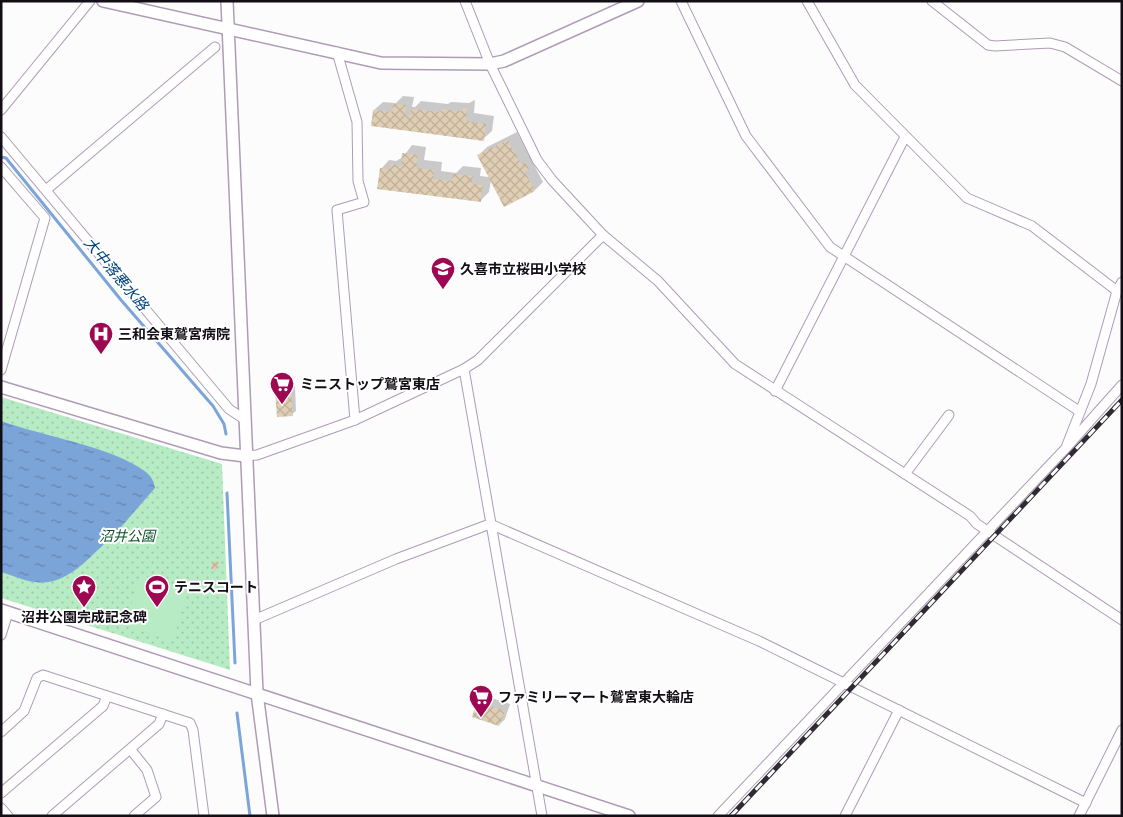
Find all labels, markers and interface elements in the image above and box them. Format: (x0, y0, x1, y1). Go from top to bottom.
water label: 大中落悪水路 (80, 232, 155, 316)
school or university icon: 久喜市立桜田小学校 (430, 256, 456, 290)
place label: 久喜市立桜田小学校 (460, 259, 586, 278)
hospital icon: 三和会東鷲宮病院 (88, 321, 114, 355)
place label: 三和会東鷲宮病院 (118, 324, 230, 343)
supermarket icon: ミニストップ鷲宮東店 (269, 371, 295, 405)
place label: ミニストップ鷲宮東店 (300, 374, 440, 393)
park label: 沼井公園 (99, 526, 157, 545)
place icon: 沼井公園完成記念碑 (71, 574, 97, 608)
sports icon: テニスコート (144, 574, 170, 608)
place label: テニスコート (174, 577, 258, 596)
place label: 沼井公園完成記念碑 (21, 607, 147, 626)
supermarket icon: ファミリーマート鷲宮東大輪店 (468, 684, 494, 718)
place label: ファミリーマート鷲宮東大輪店 (498, 687, 694, 706)

